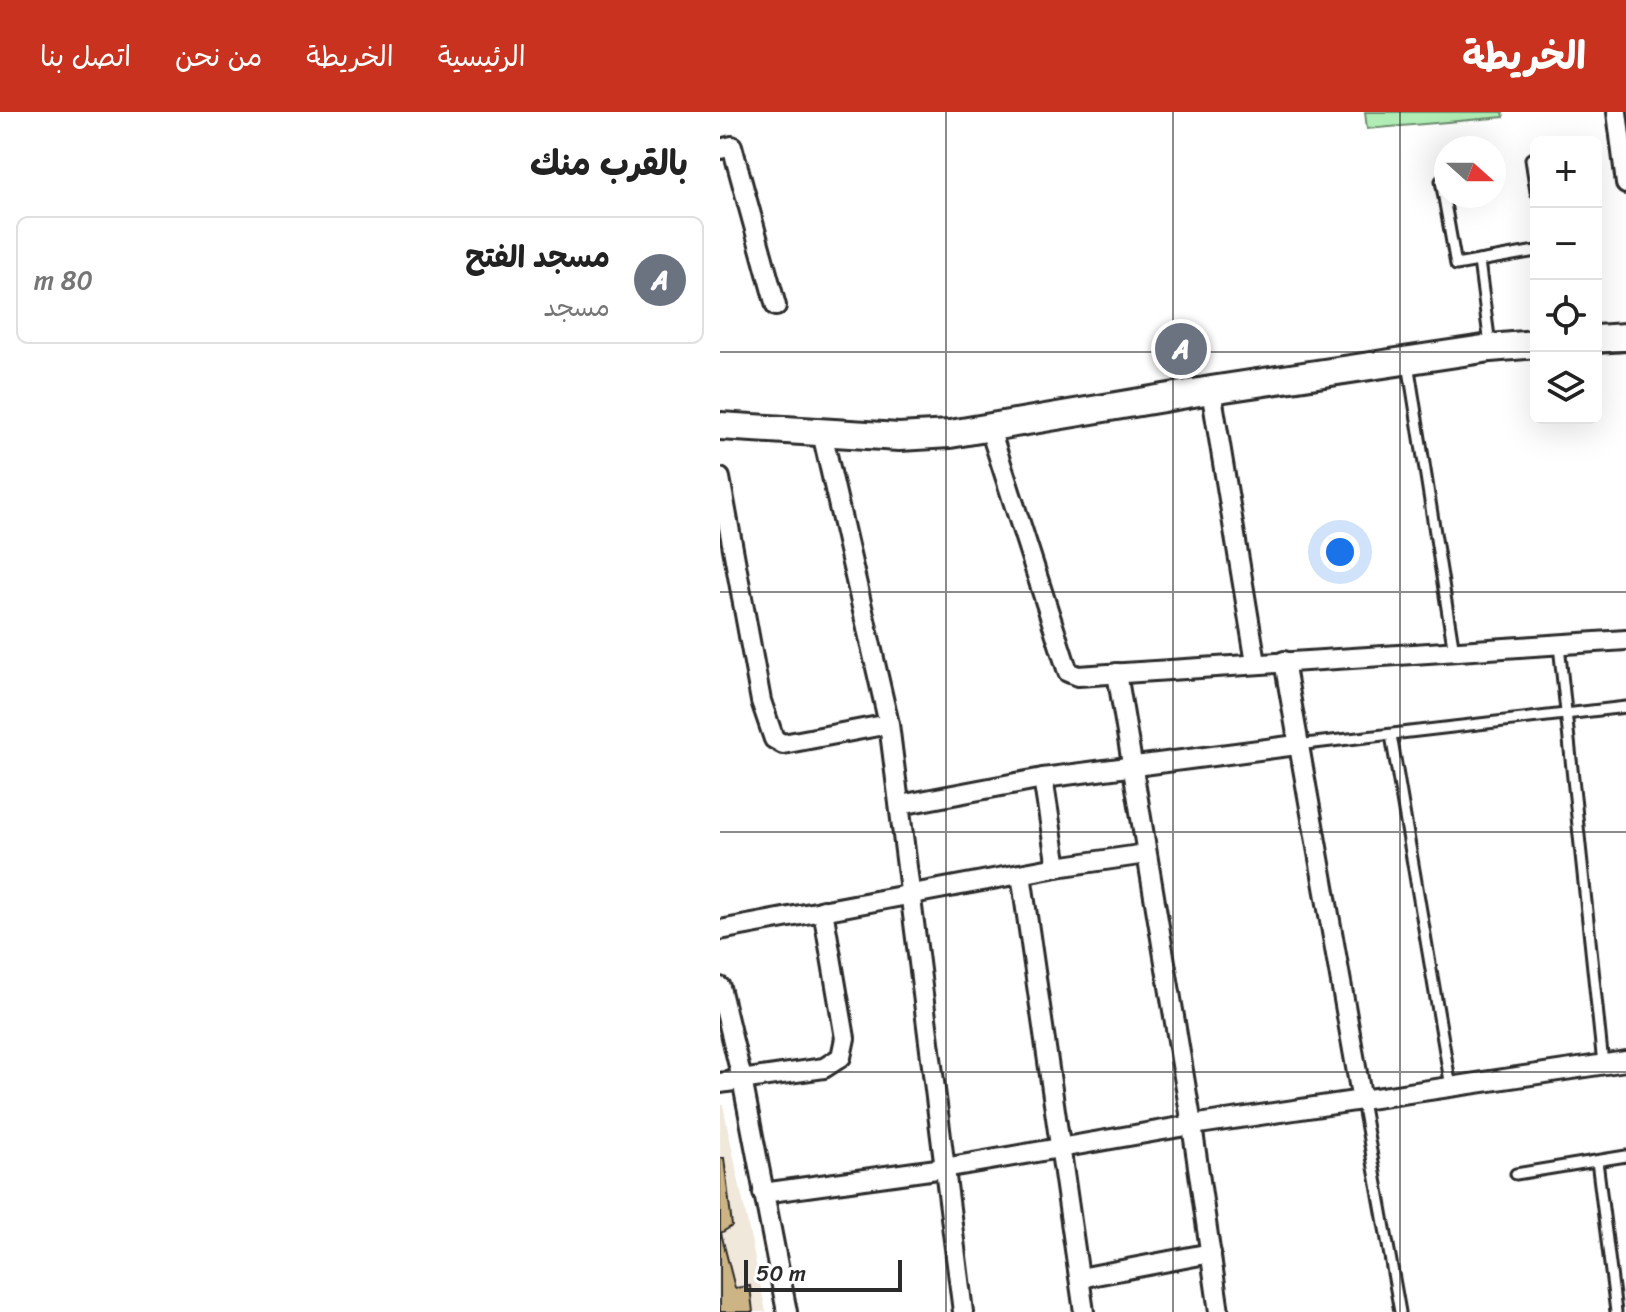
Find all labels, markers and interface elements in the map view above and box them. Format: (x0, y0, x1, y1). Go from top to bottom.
text: الخريطة (1462, 23, 1586, 90)
text: اتصل بنا (40, 32, 131, 81)
text: من نحن (175, 32, 262, 81)
text: الخريطة (306, 32, 394, 81)
text: الرئيسية (438, 32, 526, 81)
text: بالقرب منك (530, 134, 688, 194)
north arrow (1434, 136, 1506, 208)
map controls (1530, 136, 1602, 424)
button: + (1530, 136, 1602, 208)
button: − (1530, 208, 1602, 280)
text: مسجد الفتح (465, 230, 610, 284)
text: 80 m (34, 257, 93, 303)
text: A (651, 257, 669, 303)
button: locate (1530, 280, 1602, 352)
text: مسجد (543, 284, 610, 330)
pin: A (1155, 319, 1207, 379)
button: layers (1530, 352, 1602, 424)
your location (1320, 532, 1360, 572)
text: 50 m (756, 1254, 806, 1293)
scale bar (744, 1256, 902, 1292)

